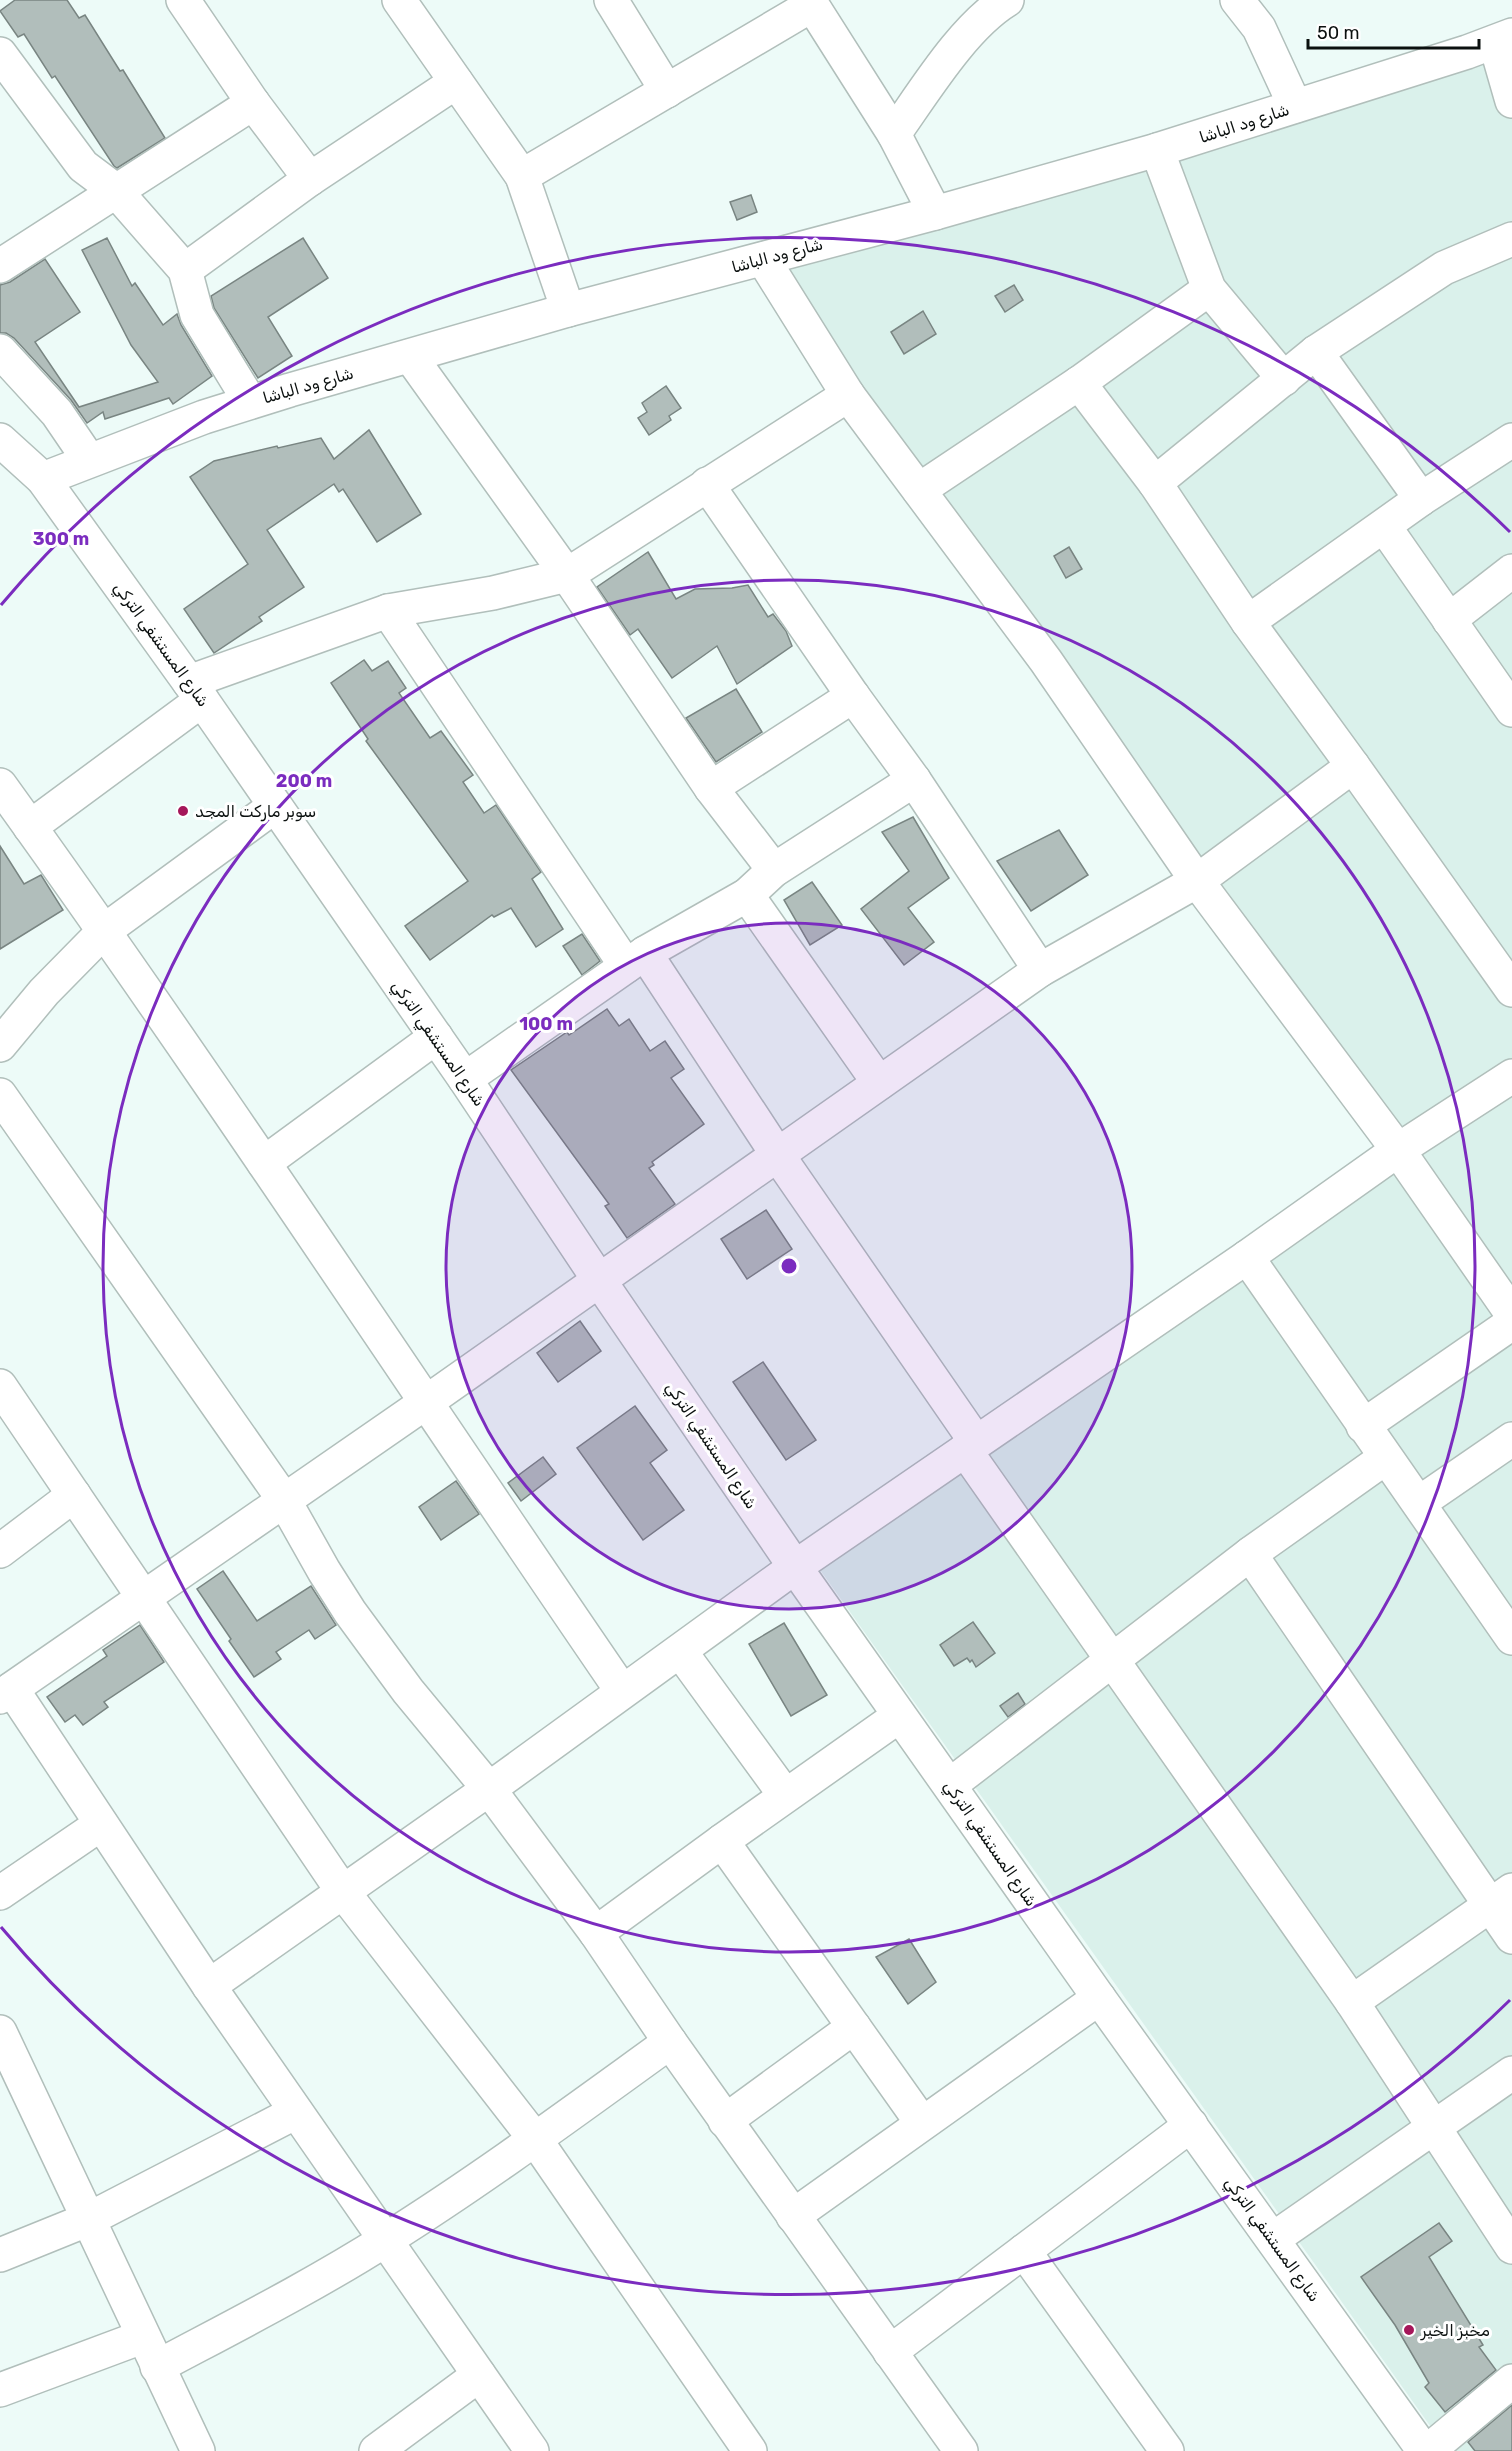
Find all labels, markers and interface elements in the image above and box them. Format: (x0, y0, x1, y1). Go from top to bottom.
scale bar (1308, 12, 1479, 50)
text: 50 m (1317, 22, 1360, 44)
street label: شارع ود الباشا (1197, 100, 1292, 149)
street label: شارع ود الباشا (730, 234, 825, 279)
street label: شارع ود الباشا (261, 363, 356, 409)
text: 300 m (33, 528, 89, 550)
street label: شارع المستشفي التركي (108, 578, 213, 712)
text: 200 m (276, 770, 332, 792)
place label: سوبر ماركت المجد (195, 802, 316, 822)
marker: سوبر ماركت المجد (176, 804, 190, 818)
street label: شارع المستشفي التركي (386, 977, 489, 1112)
text: 100 m (519, 1013, 573, 1035)
centre of rings (779, 1256, 799, 1276)
street label: شارع المستشفي التركي (659, 1378, 761, 1514)
street label: شارع المستشفي التركي (938, 1777, 1041, 1912)
street label: شارع المستشفي التركي (1219, 2173, 1324, 2307)
place label: مخبز الخير (1420, 2321, 1490, 2341)
marker: مخبز الخير (1402, 2323, 1416, 2337)

